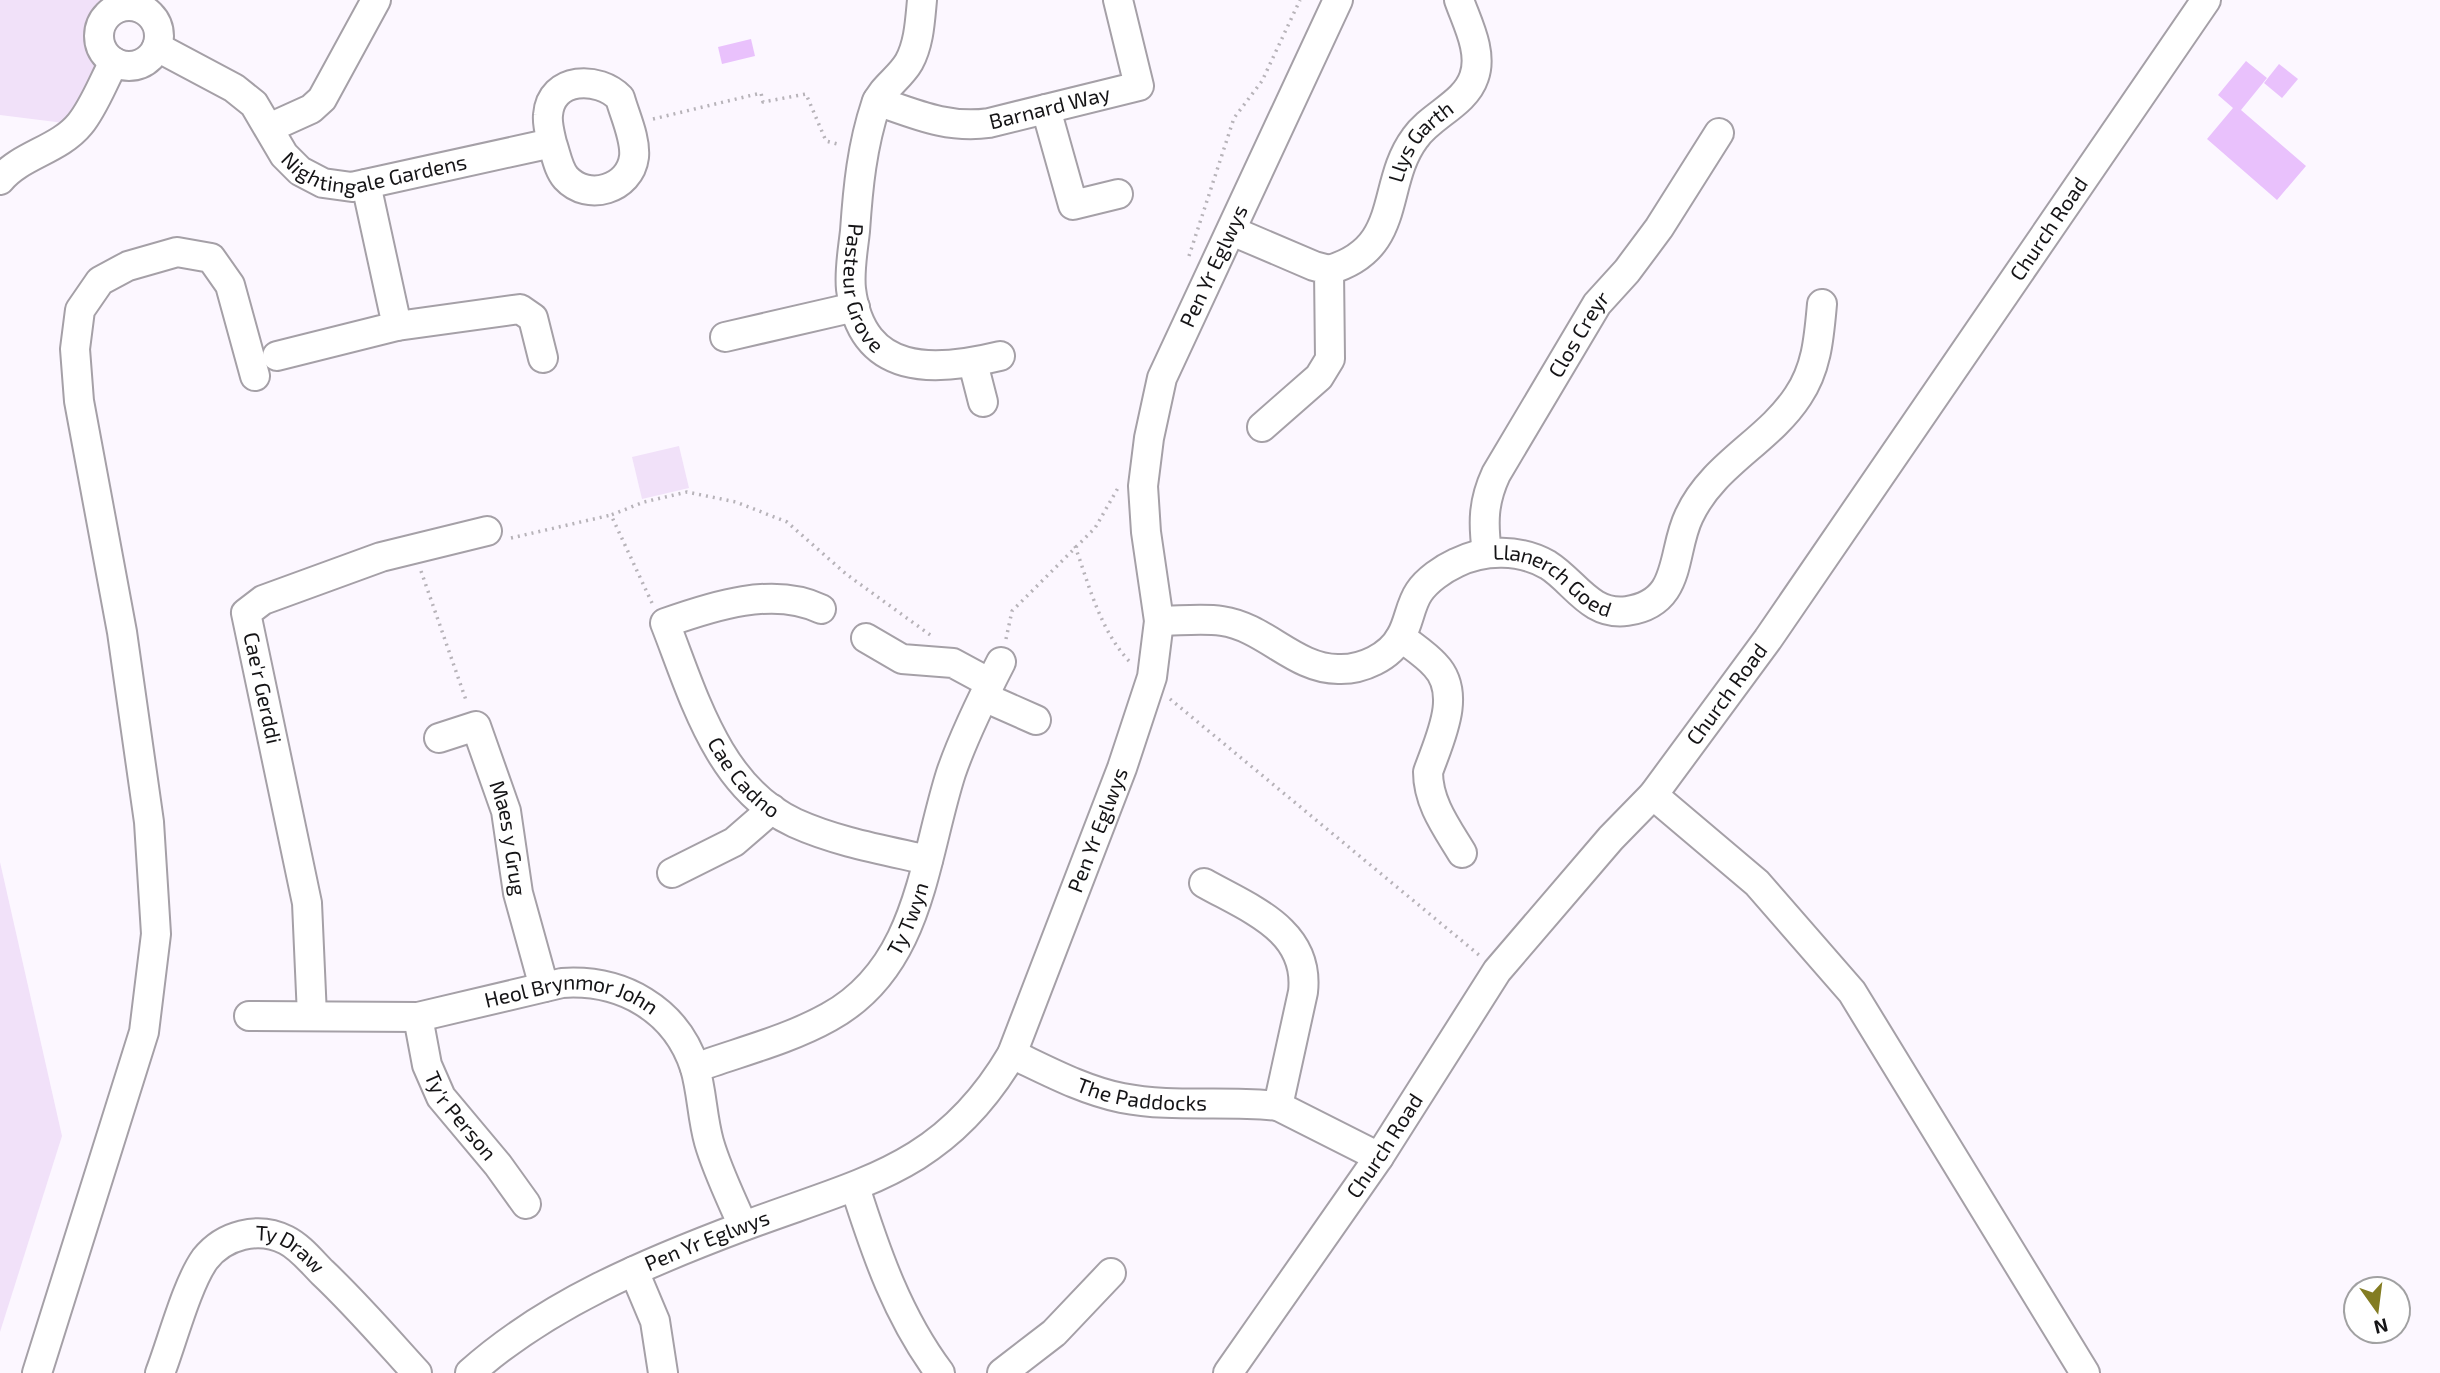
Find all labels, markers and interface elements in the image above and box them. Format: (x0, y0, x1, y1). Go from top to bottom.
street label: Barnard Way (986, 80, 1112, 134)
street label: Llys Garth (1382, 95, 1458, 185)
street label: Nightingale Gardens (277, 146, 469, 199)
street label: Church Road (2004, 172, 2092, 285)
street label: Pen Yr Eglwys (1174, 201, 1252, 331)
street label: Pasteur Grove (839, 223, 889, 357)
street label: Clos Creyr (1542, 285, 1614, 382)
street label: Llanerch Goed (1493, 539, 1615, 621)
street label: Cae'r Gerddi (239, 630, 288, 746)
street label: Church Road (1680, 638, 1772, 749)
street label: Cae Cadno (703, 732, 785, 822)
street label: Pen Yr Eglwys (1061, 764, 1132, 896)
street label: Maes y Grug (485, 777, 532, 897)
street label: Ty Twyn (881, 879, 933, 959)
street label: Heol Brynmor John (482, 968, 664, 1019)
street label: Ty'r Person (420, 1067, 503, 1165)
street label: The Paddocks (1073, 1071, 1207, 1115)
street label: Church Road (1340, 1088, 1427, 1202)
street label: Pen Yr Eglwys (640, 1204, 772, 1275)
street label: Ty Draw (255, 1219, 331, 1278)
north arrow (2342, 1275, 2412, 1345)
text: N (2372, 1314, 2391, 1340)

